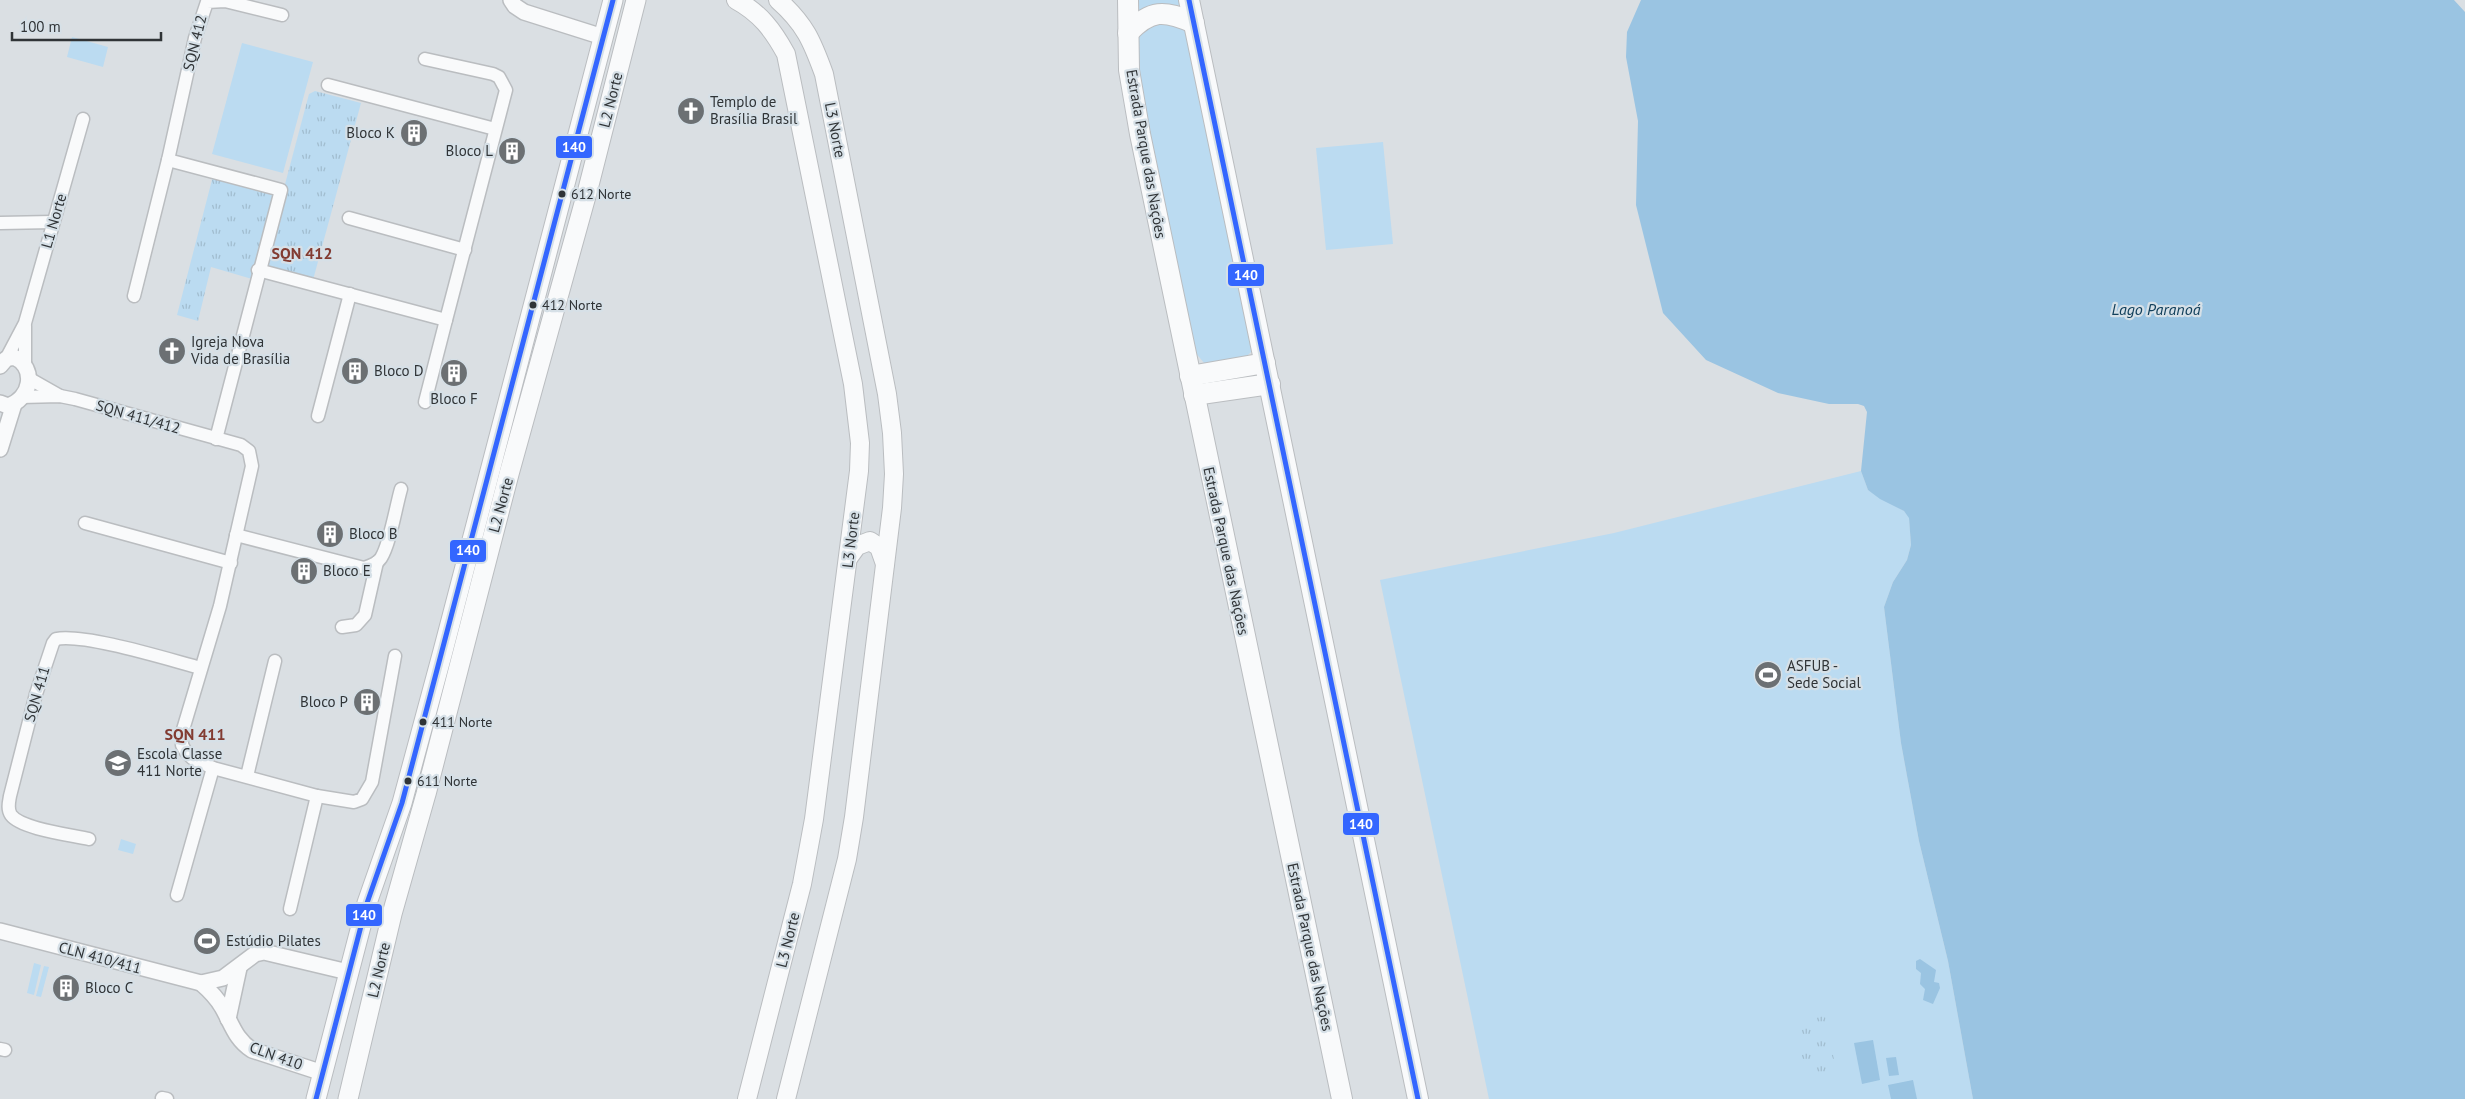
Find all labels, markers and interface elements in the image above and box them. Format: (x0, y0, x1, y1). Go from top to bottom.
scale bar (12, 10, 161, 42)
street label: SQN 412 (178, 13, 211, 73)
text: 100 m (20, 17, 61, 36)
street label: Estrada Parque das Nações (1122, 68, 1171, 240)
street label: L2 Norte (595, 70, 627, 129)
place label: Templo de Brasília Brasil (710, 92, 798, 128)
church icon: Templo de Brasília Brasil (676, 96, 706, 126)
street label: L3 Norte (821, 101, 850, 159)
building icon: Bloco K (399, 118, 429, 148)
place label: Bloco K (346, 123, 395, 142)
line badge: 140 (555, 135, 593, 159)
building icon: Bloco L (497, 136, 527, 166)
text: 140 (562, 138, 586, 156)
place label: Bloco L (446, 141, 493, 160)
place label: 612 Norte (571, 185, 631, 203)
marker: 612 Norte (557, 189, 567, 199)
street label: L1 Norte (37, 191, 70, 250)
district label: SQN 412 (272, 243, 332, 263)
line badge: 140 (1227, 263, 1265, 287)
text: 140 (1234, 266, 1258, 284)
place label: 412 Norte (542, 296, 602, 314)
water label: Lago Paranoá (2112, 299, 2201, 319)
marker: 412 Norte (528, 300, 538, 310)
place label: Igreja Nova Vida de Brasília (190, 332, 290, 368)
church icon: Igreja Nova Vida de Brasília (157, 336, 187, 366)
building icon: Bloco D (340, 356, 370, 386)
building icon: Bloco F (439, 358, 469, 388)
place label: Bloco D (374, 361, 423, 380)
place label: Bloco F (430, 389, 478, 408)
street label: SQN 411/412 (94, 395, 182, 438)
street label: Estrada Parque das Nações (1199, 465, 1254, 637)
street label: L2 Norte (484, 475, 517, 534)
street label: L3 Norte (838, 511, 863, 569)
building icon: Bloco B (315, 519, 345, 549)
place label: Bloco B (349, 524, 397, 543)
line badge: 140 (449, 539, 487, 563)
text: 140 (456, 541, 480, 559)
building icon: Bloco E (289, 556, 319, 586)
place label: Bloco E (323, 561, 371, 580)
place label: ASFUB - Sede Social (1787, 656, 1862, 692)
sports icon: ASFUB - Sede Social (1753, 660, 1783, 690)
street label: SQN 411 (20, 664, 53, 724)
building icon: Bloco P (352, 687, 382, 717)
place label: Bloco P (300, 692, 348, 711)
place label: 411 Norte (432, 713, 492, 731)
marker: 411 Norte (418, 717, 428, 727)
district label: SQN 411 (165, 724, 225, 744)
place label: Escola Classe 411 Norte (137, 744, 222, 780)
school or university icon: Escola Classe 411 Norte (103, 748, 133, 778)
place label: 611 Norte (417, 772, 477, 790)
marker: 611 Norte (403, 776, 413, 786)
line badge: 140 (1342, 812, 1380, 836)
text: 140 (1349, 815, 1373, 833)
street label: Estrada Parque das Nações (1283, 861, 1338, 1033)
line badge: 140 (345, 903, 383, 927)
text: 140 (352, 906, 376, 924)
street label: L3 Norte (772, 910, 804, 969)
sports icon: Estúdio Pilates (192, 926, 222, 956)
place label: Estúdio Pilates (226, 931, 321, 950)
street label: CLN 410/411 (57, 937, 144, 978)
street label: L2 Norte (363, 940, 394, 999)
building icon: Bloco C (51, 973, 81, 1003)
place label: Bloco C (85, 978, 133, 997)
street label: CLN 410 (247, 1037, 305, 1074)

